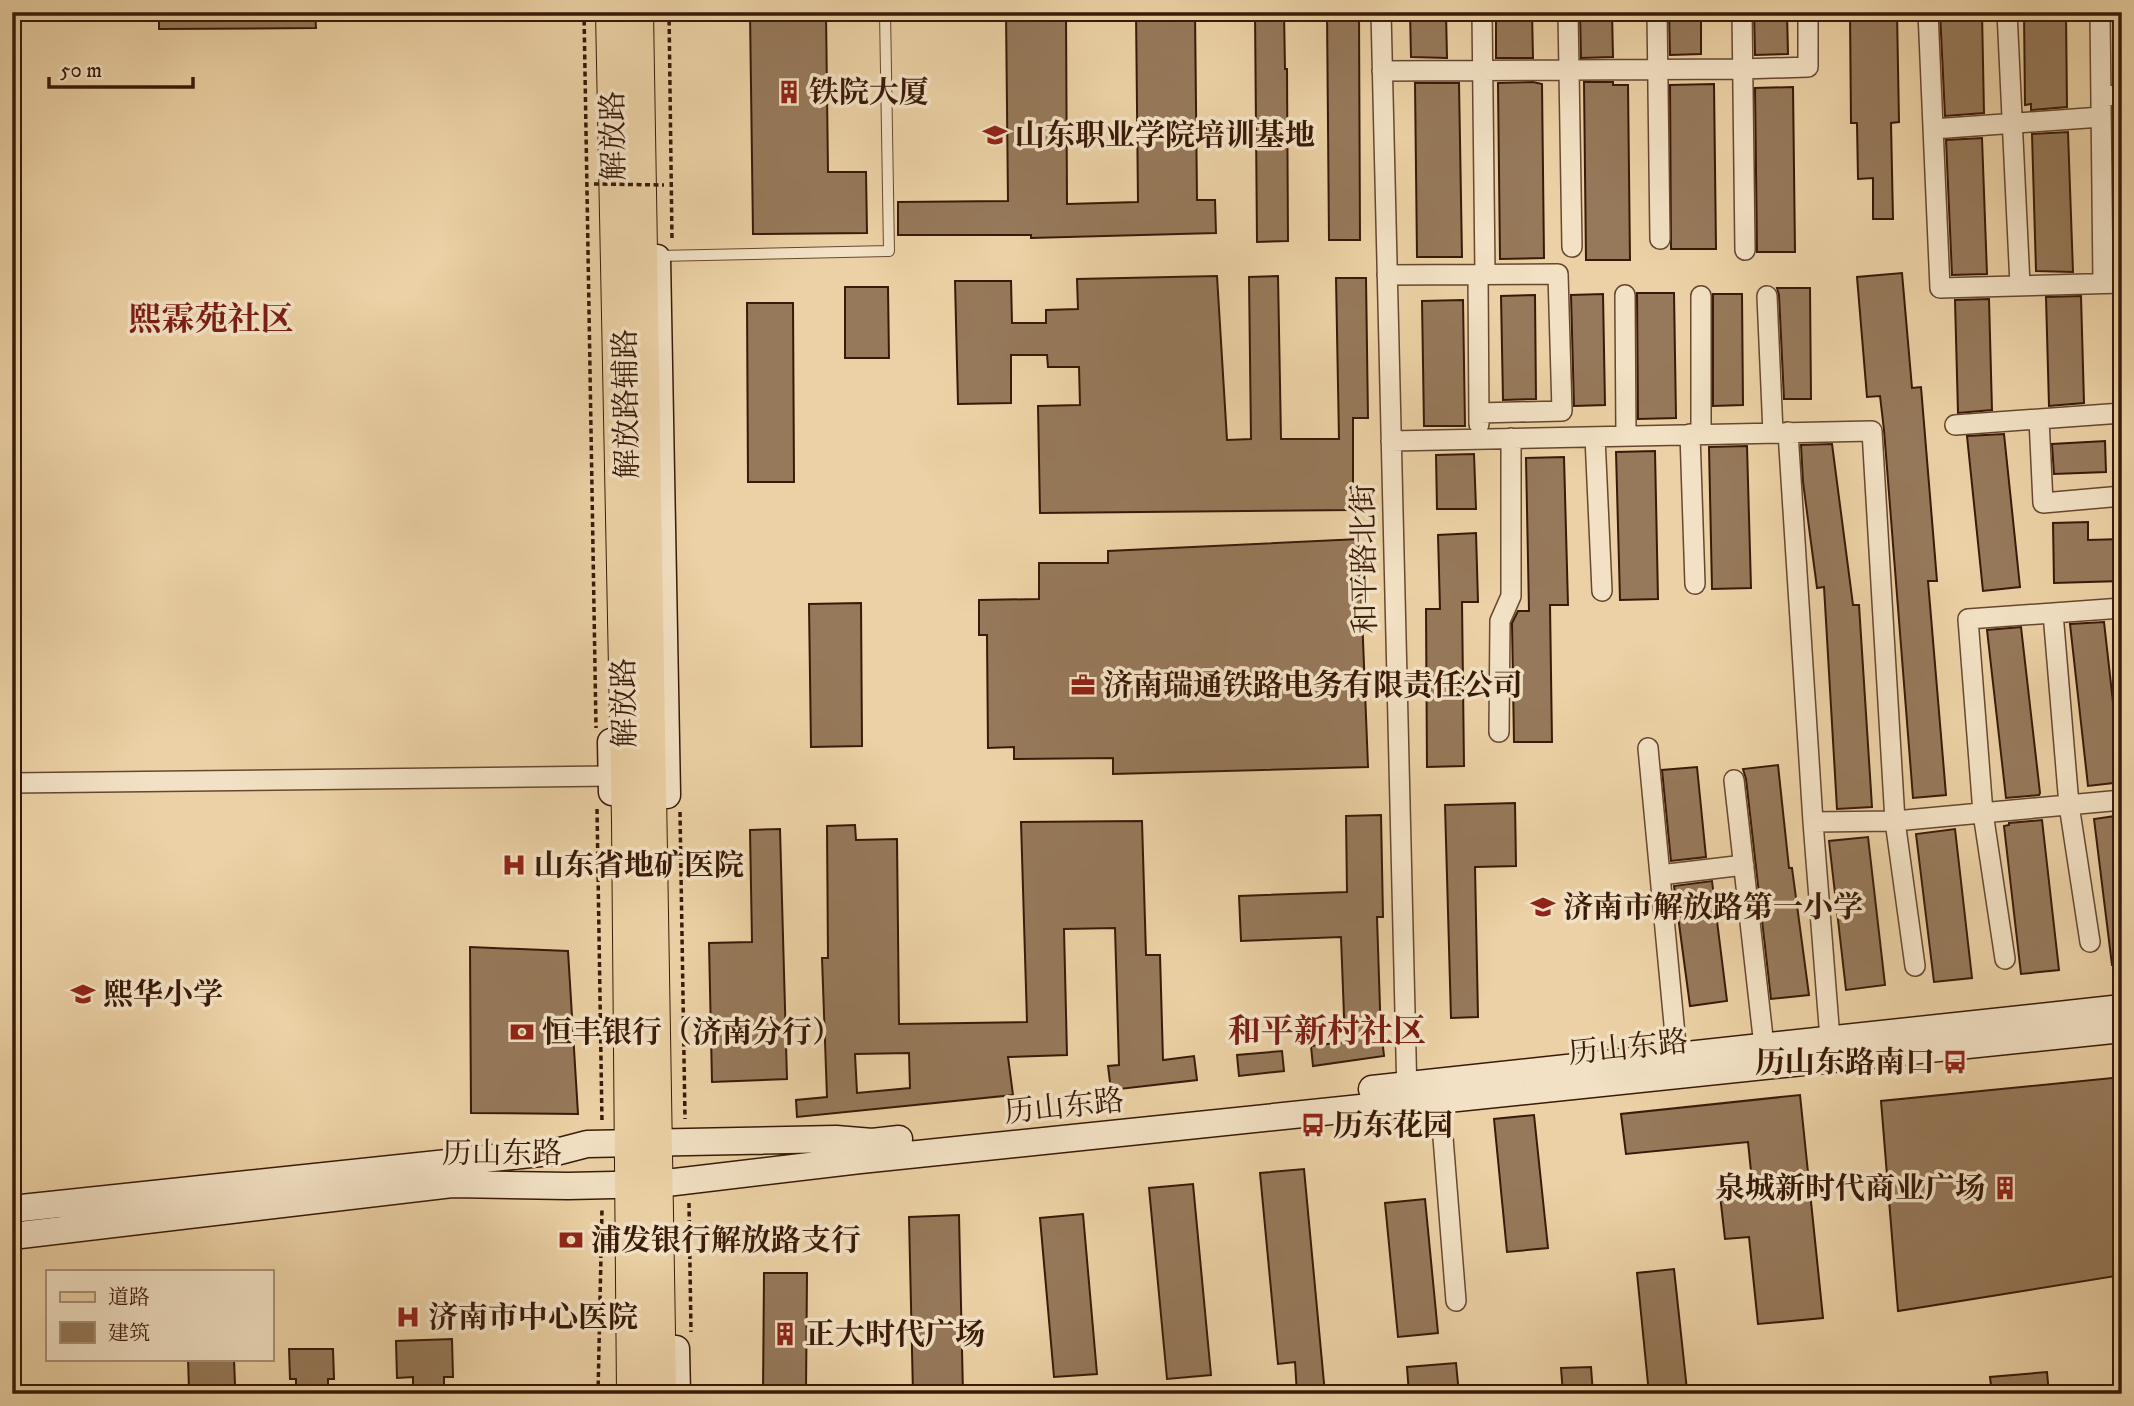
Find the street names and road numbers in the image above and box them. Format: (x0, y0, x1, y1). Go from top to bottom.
street label: 解放路 (595, 91, 634, 181)
street label: 解放路辅路 (608, 329, 647, 479)
street label: 和平路北街 (1346, 484, 1385, 634)
street label: 解放路 (606, 658, 645, 748)
street label: 历山东路 (1567, 1024, 1690, 1073)
street label: 历山东路 (1003, 1083, 1126, 1132)
street label: 历山东路 (442, 1136, 562, 1173)

